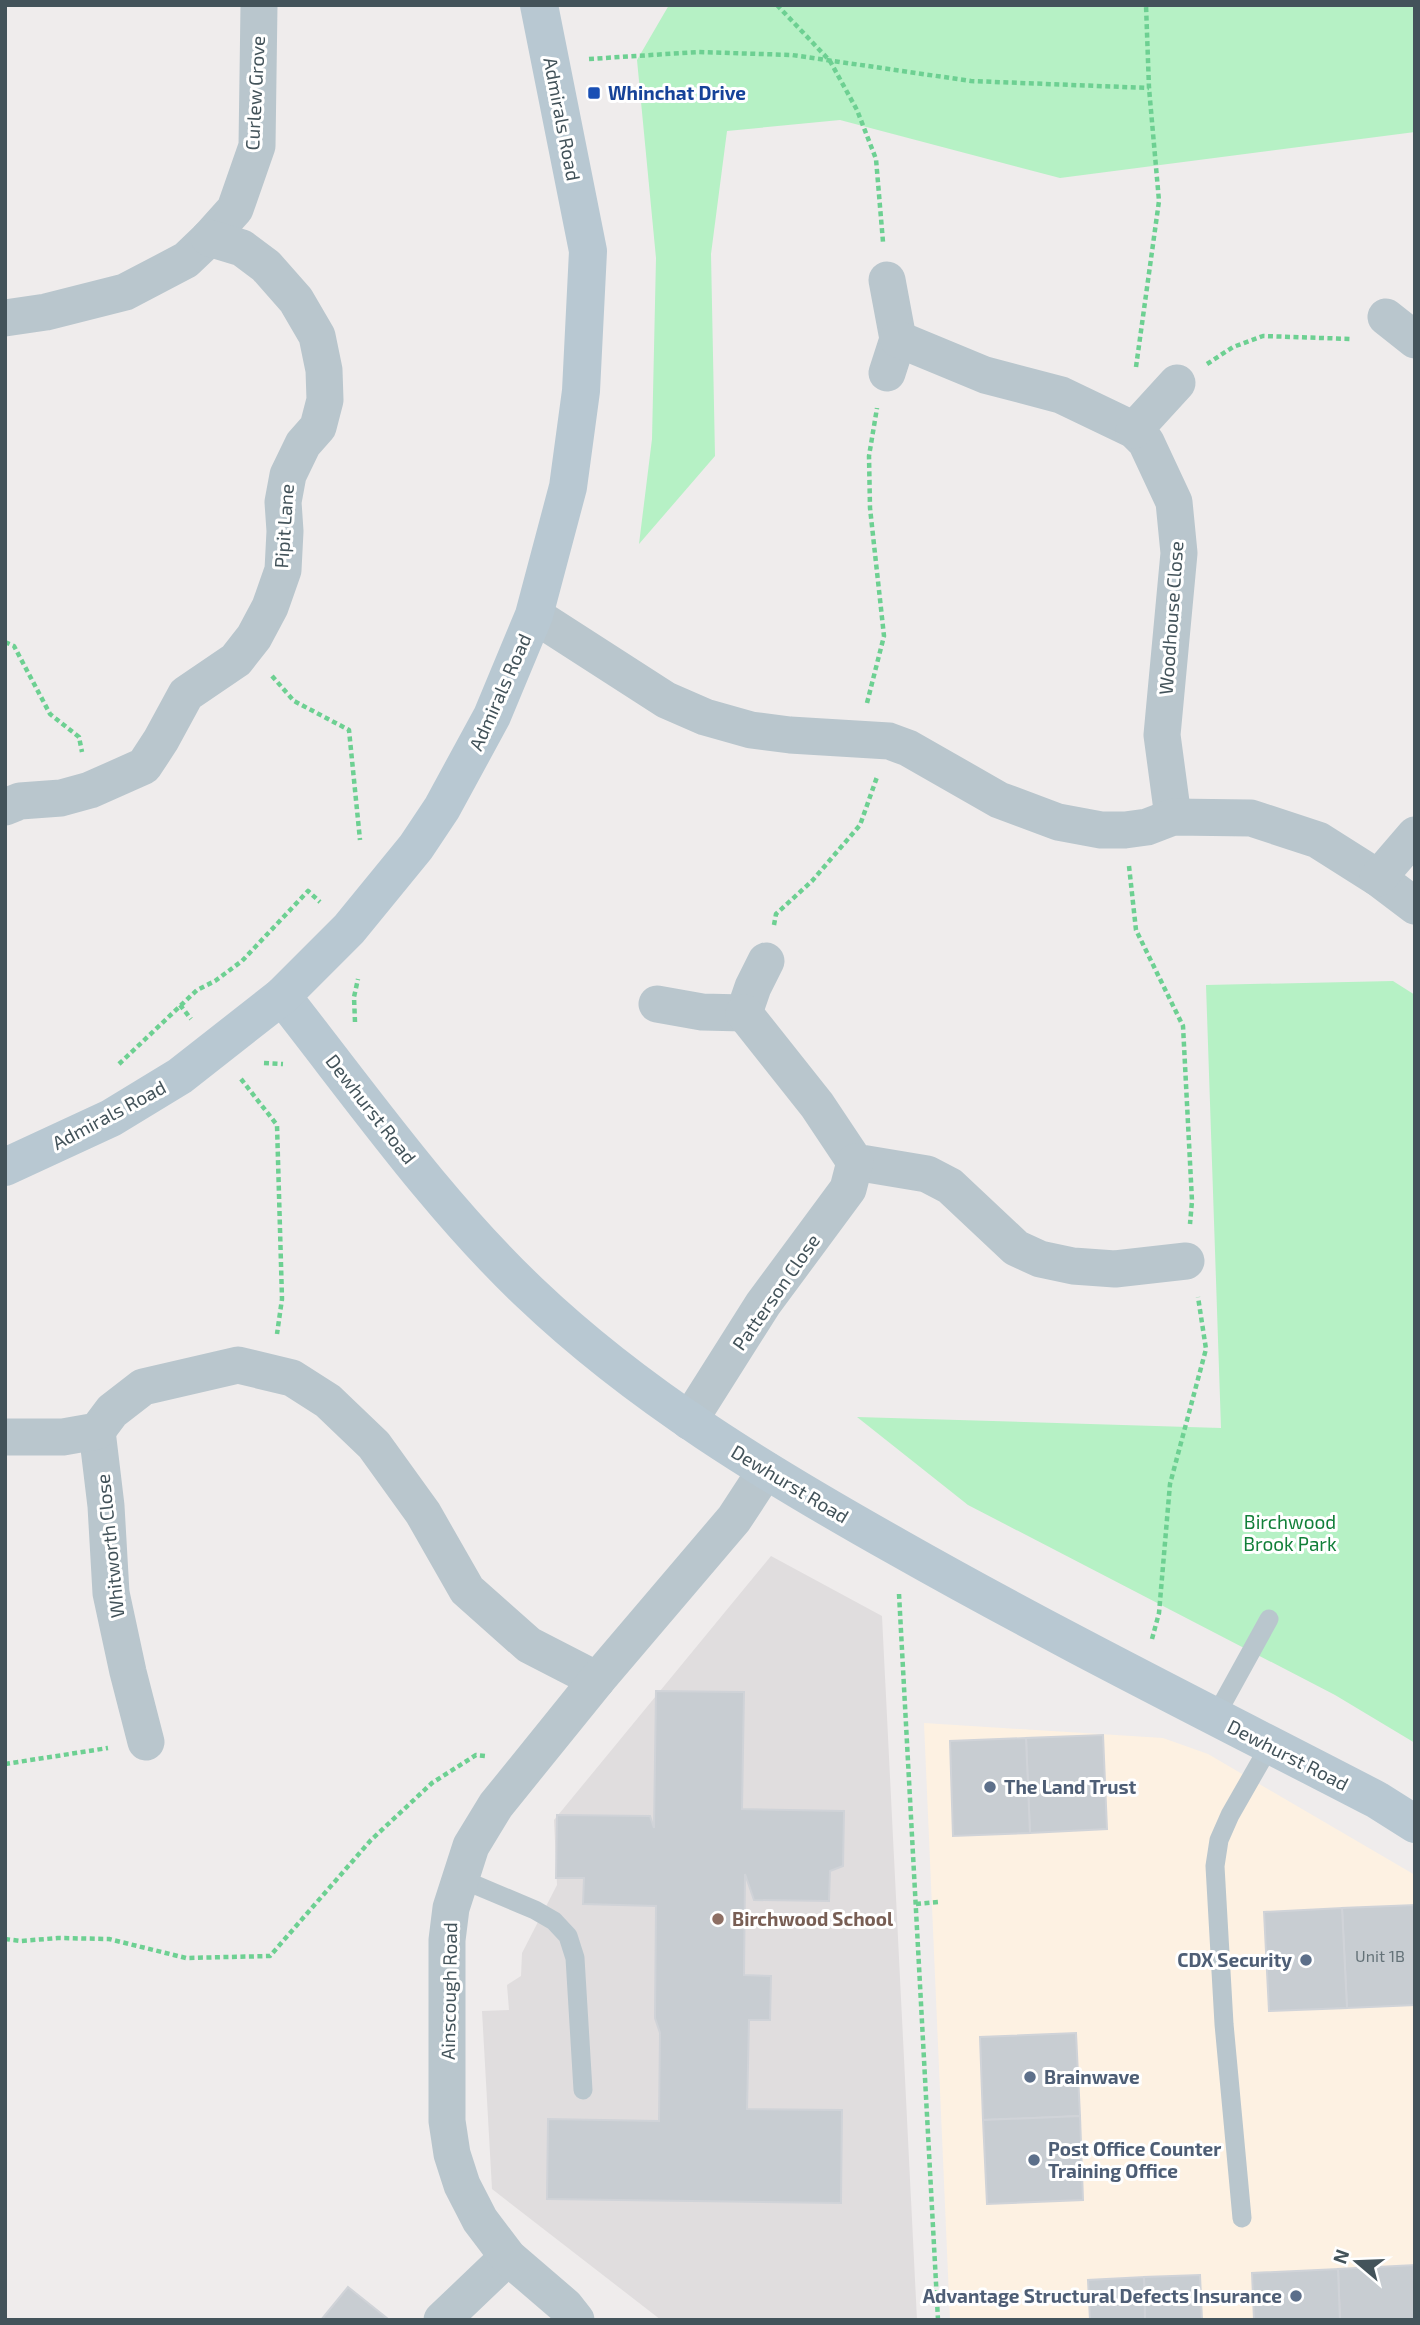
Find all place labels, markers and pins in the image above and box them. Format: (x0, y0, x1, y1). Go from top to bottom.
place label: Whinchat Drive (608, 81, 746, 104)
marker: Whinchat Drive (586, 85, 602, 101)
place label: The Land Trust (1004, 1775, 1137, 1798)
marker: The Land Trust (982, 1779, 998, 1795)
place label: Birchwood School (732, 1907, 894, 1930)
marker: Birchwood School (710, 1911, 726, 1927)
place label: CDX Security (1177, 1948, 1292, 1972)
marker: CDX Security (1298, 1952, 1314, 1968)
place label: Brainwave (1044, 2065, 1140, 2088)
marker: Brainwave (1022, 2069, 1038, 2085)
place label: Post Office Counter Training Office (1048, 2137, 1221, 2182)
marker: Post Office Counter Training Office (1026, 2152, 1042, 2168)
place label: Advantage Structural Defects Insurance (923, 2284, 1282, 2307)
marker: Advantage Structural Defects Insurance (1288, 2288, 1304, 2304)

